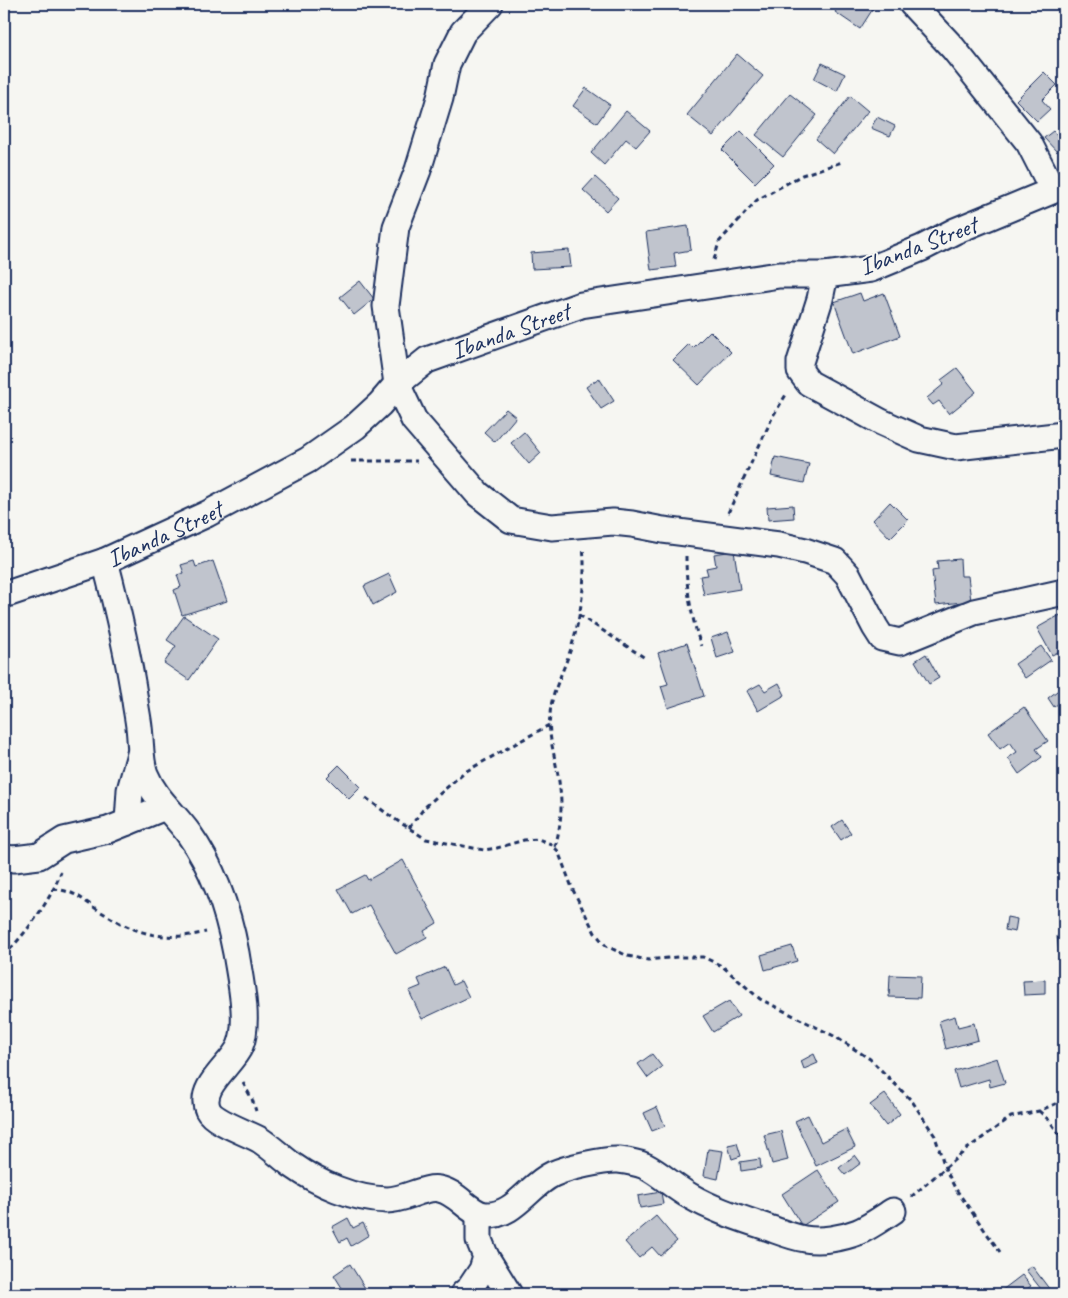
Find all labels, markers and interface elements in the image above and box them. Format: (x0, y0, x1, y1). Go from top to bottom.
street label: Ibanda Street (855, 208, 985, 283)
street label: Ibanda Street (447, 294, 578, 367)
street label: Ibanda Street (102, 492, 231, 575)

